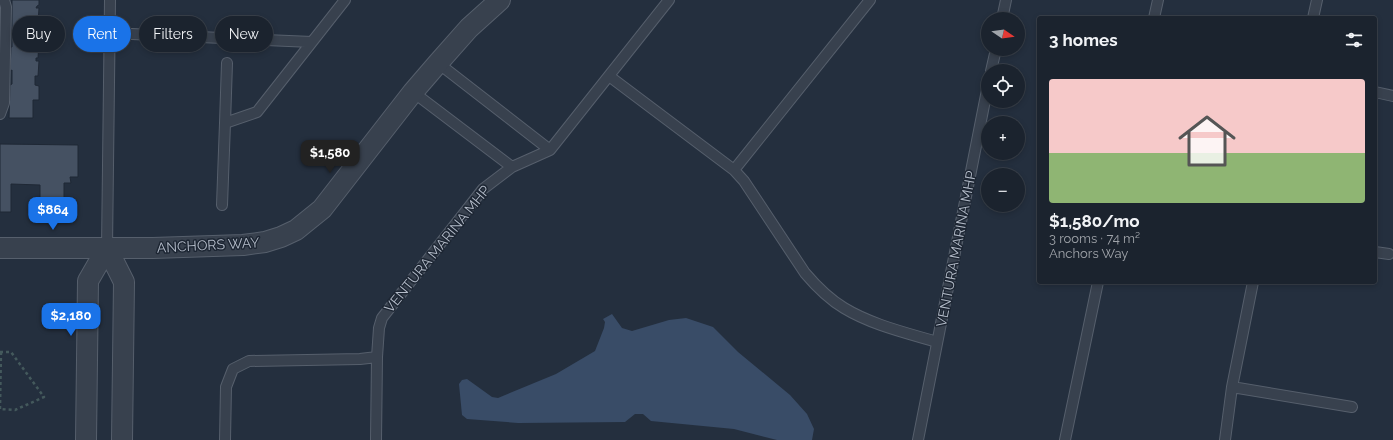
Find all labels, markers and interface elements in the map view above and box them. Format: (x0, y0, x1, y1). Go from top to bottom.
north arrow (981, 12, 1025, 56)
map controls (981, 12, 1025, 212)
chip: Buy (12, 16, 65, 52)
chip: Rent (73, 16, 131, 52)
chip: Filters (139, 16, 207, 52)
chip: New (215, 16, 273, 52)
icon: filters (1343, 29, 1365, 51)
text: 3 homes (1049, 30, 1118, 50)
button: locate (981, 64, 1025, 108)
icon: home (1171, 105, 1243, 177)
button: + (981, 116, 1025, 160)
pin: $1,580 (297, 140, 363, 174)
text: $1,580 (310, 145, 350, 160)
button: − (981, 168, 1025, 212)
street label: VENTURA MARINA MHP (933, 169, 979, 328)
street label: VENTURA MARINA MHP (381, 182, 493, 316)
pin: $864 (29, 197, 77, 231)
text: $864 (37, 202, 69, 217)
text: $1,580/mo (1049, 211, 1140, 231)
text: 3 rooms · 74 m² (1049, 231, 1140, 246)
street label: ANCHORS WAY (156, 234, 260, 256)
text: Anchors Way (1049, 246, 1128, 261)
pin: $2,180 (38, 303, 104, 337)
text: $2,180 (51, 308, 91, 323)

